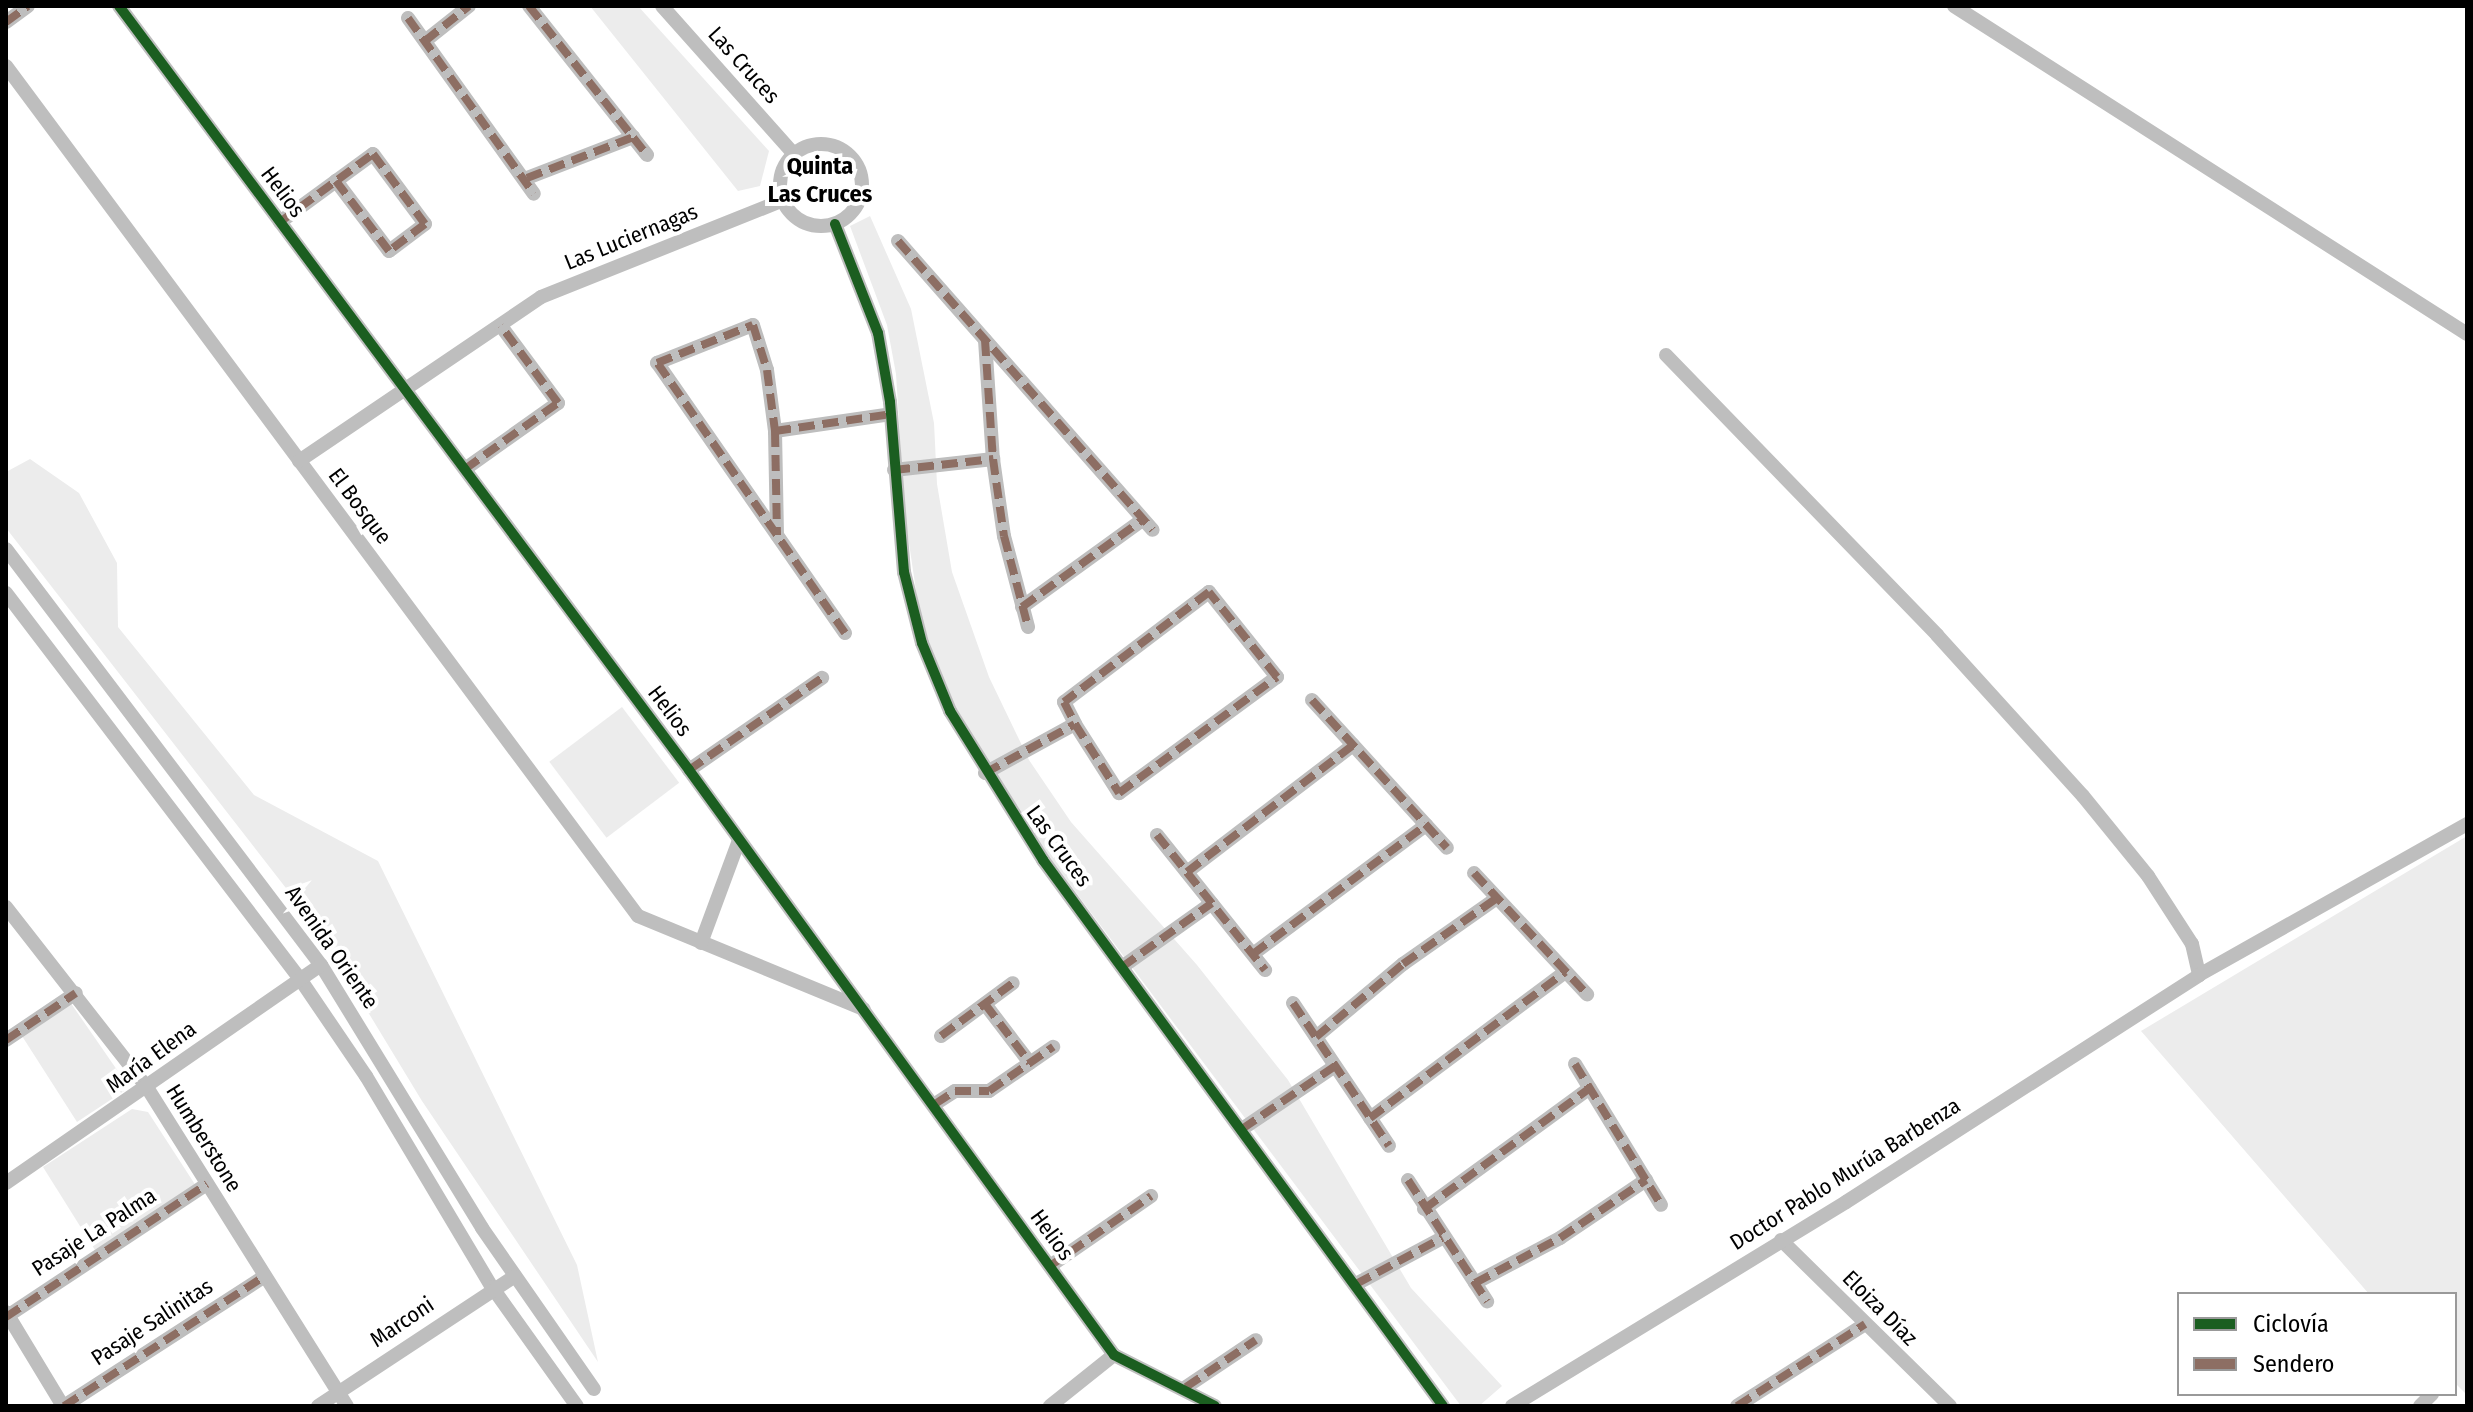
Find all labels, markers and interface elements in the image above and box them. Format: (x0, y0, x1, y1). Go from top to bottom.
street label: Las Cruces (703, 21, 785, 109)
district label: Quinta Las Cruces (768, 153, 872, 209)
street label: Helios (255, 161, 311, 223)
street label: Las Luciernagas (561, 198, 701, 276)
street label: El Bosque (323, 463, 397, 549)
street label: Helios (642, 680, 698, 742)
street label: Las Cruces (1021, 800, 1097, 892)
street label: Avenida Oriente (280, 880, 384, 1014)
street label: María Elena (101, 1016, 201, 1098)
street label: Humberstone (160, 1079, 248, 1197)
street label: Doctor Pablo Murúa Barbenza (1725, 1092, 1965, 1256)
street label: Pasaje La Palma (27, 1182, 161, 1282)
street label: Helios (1025, 1204, 1079, 1266)
street label: Eloiza Díaz (1837, 1265, 1923, 1351)
street label: Pasaje Salinitas (86, 1273, 218, 1371)
street label: Marconi (365, 1291, 439, 1353)
legend (2177, 1292, 2457, 1396)
text: Ciclovía (2253, 1310, 2329, 1338)
text: Sendero (2253, 1350, 2334, 1378)

